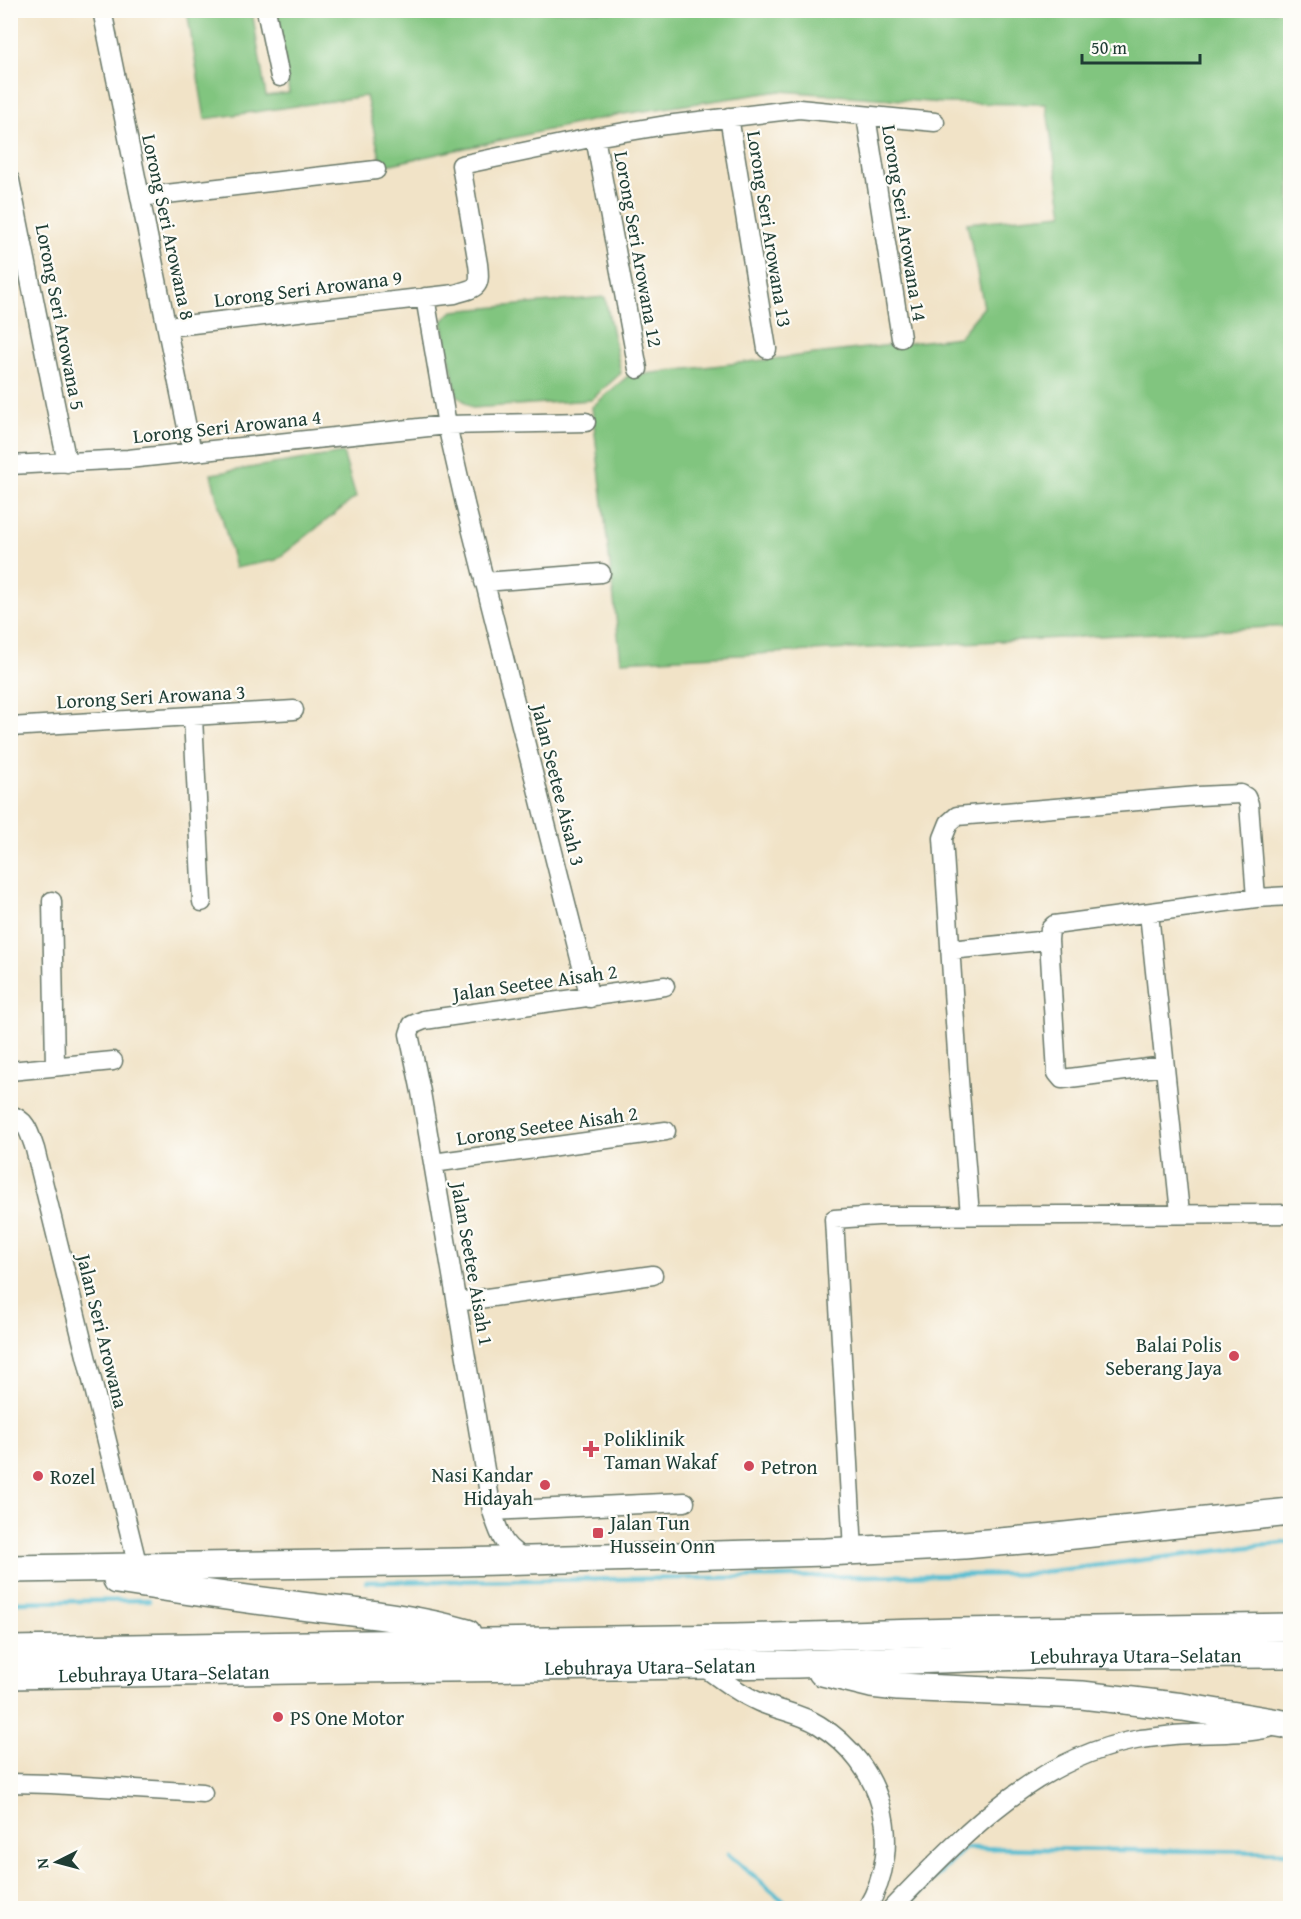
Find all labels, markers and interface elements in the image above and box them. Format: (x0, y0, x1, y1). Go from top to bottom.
scale bar (1082, 27, 1200, 65)
text: 50 m (1091, 34, 1127, 61)
street label: Lorong Seri Arowana 14 (875, 123, 935, 323)
street label: Lorong Seri Arowana 13 (740, 129, 800, 329)
street label: Lorong Seri Arowana 8 (135, 131, 203, 323)
street label: Lorong Seri Arowana 12 (607, 149, 671, 349)
street label: Lorong Seri Arowana 5 (29, 221, 93, 413)
street label: Lorong Seri Arowana 9 (212, 262, 404, 314)
street label: Lorong Seri Arowana 4 (131, 402, 323, 450)
street label: Lorong Seri Arowana 3 (56, 677, 246, 715)
street label: Jalan Seetee Aisah 3 (524, 698, 593, 869)
street label: Jalan Seetee Aisah 2 (448, 956, 619, 1008)
street label: Lorong Seetee Aisah 2 (454, 1098, 640, 1152)
street label: Jalan Seetee Aisah 1 (444, 1177, 502, 1348)
street label: Jalan Seri Arowana (69, 1248, 136, 1412)
place label: Balai Polis Seberang Jaya (1105, 1330, 1223, 1382)
marker: Balai Polis Seberang Jaya (1227, 1349, 1241, 1363)
place label: Poliklinik Taman Wakaf (604, 1424, 720, 1476)
marker: Poliklinik Taman Wakaf (582, 1440, 600, 1458)
place label: Petron (761, 1452, 818, 1481)
marker: Petron (742, 1459, 756, 1473)
place label: Nasi Kandar Hidayah (432, 1460, 533, 1512)
place label: Rozel (50, 1462, 96, 1491)
marker: Rozel (31, 1469, 45, 1483)
marker: Nasi Kandar Hidayah (538, 1478, 552, 1492)
place label: Jalan Tun Hussein Onn (607, 1508, 715, 1560)
marker: Jalan Tun Hussein Onn (591, 1526, 605, 1540)
street label: Lebuhraya Utara–Selatan (1030, 1640, 1241, 1670)
street label: Lebuhraya Utara–Selatan (544, 1650, 756, 1681)
street label: Lebuhraya Utara–Selatan (58, 1656, 270, 1689)
place label: PS One Motor (290, 1703, 404, 1732)
marker: PS One Motor (271, 1710, 285, 1724)
north arrow (27, 1832, 87, 1892)
text: N (30, 1857, 55, 1870)

